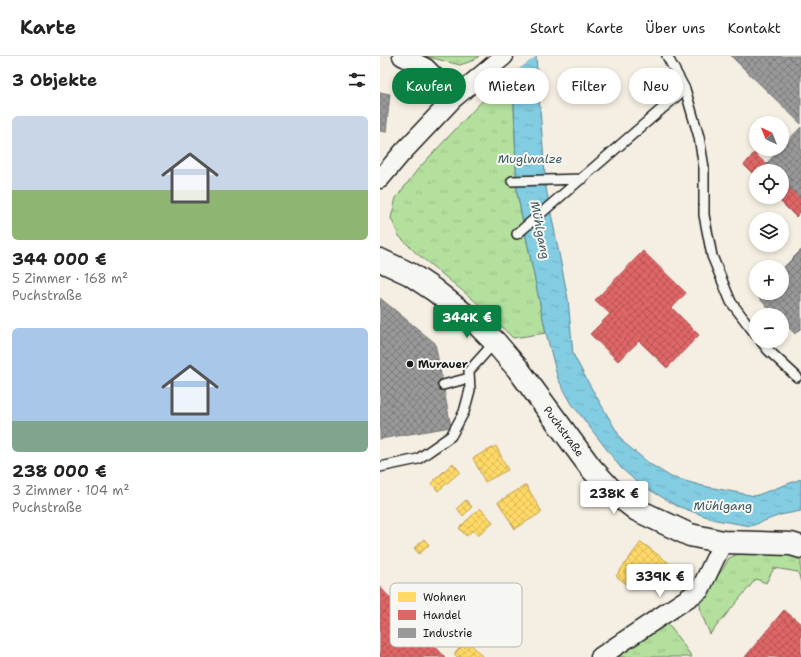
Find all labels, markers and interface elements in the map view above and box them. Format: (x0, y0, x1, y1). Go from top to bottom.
text: Karte (20, 15, 76, 40)
text: Start (530, 19, 564, 37)
text: Karte (586, 19, 623, 37)
text: Über uns (645, 19, 705, 37)
text: Kontakt (727, 19, 781, 37)
chip: Kaufen (392, 68, 466, 104)
chip: Mieten (474, 68, 549, 104)
chip: Filter (557, 68, 621, 104)
chip: Neu (629, 68, 683, 104)
text: 3 Objekte (12, 69, 97, 91)
icon: filters (346, 69, 368, 91)
north arrow (749, 116, 789, 156)
map controls (749, 116, 789, 348)
icon: home (154, 142, 226, 214)
water label: Muglwalze (498, 151, 563, 167)
button: locate (749, 164, 789, 204)
water label: Mühlgang (527, 200, 553, 260)
button: layers (749, 212, 789, 252)
text: 344 000 € (12, 248, 107, 270)
button: + (749, 260, 789, 300)
text: 5 Zimmer · 168 m² (12, 270, 128, 287)
text: Puchstraße (12, 287, 82, 304)
pin: 344K € (434, 305, 500, 339)
button: − (749, 308, 789, 348)
text: 344K € (442, 309, 492, 326)
icon: home (154, 354, 226, 426)
place label: Murauer (418, 357, 468, 372)
marker: Murauer (405, 359, 415, 369)
street label: Puchstraße (540, 403, 587, 460)
text: 238 000 € (12, 460, 107, 482)
pin: 238K € (581, 481, 647, 515)
text: 3 Zimmer · 104 m² (12, 482, 129, 499)
text: 238K € (589, 485, 639, 502)
water label: Mühlgang (694, 498, 752, 514)
text: Puchstraße (12, 499, 82, 516)
pin: 339K € (627, 564, 693, 598)
text: 339K € (635, 568, 685, 585)
legend (390, 583, 522, 647)
text: Wohnen (423, 590, 466, 605)
text: Handel (423, 608, 461, 623)
text: Industrie (423, 626, 472, 641)

